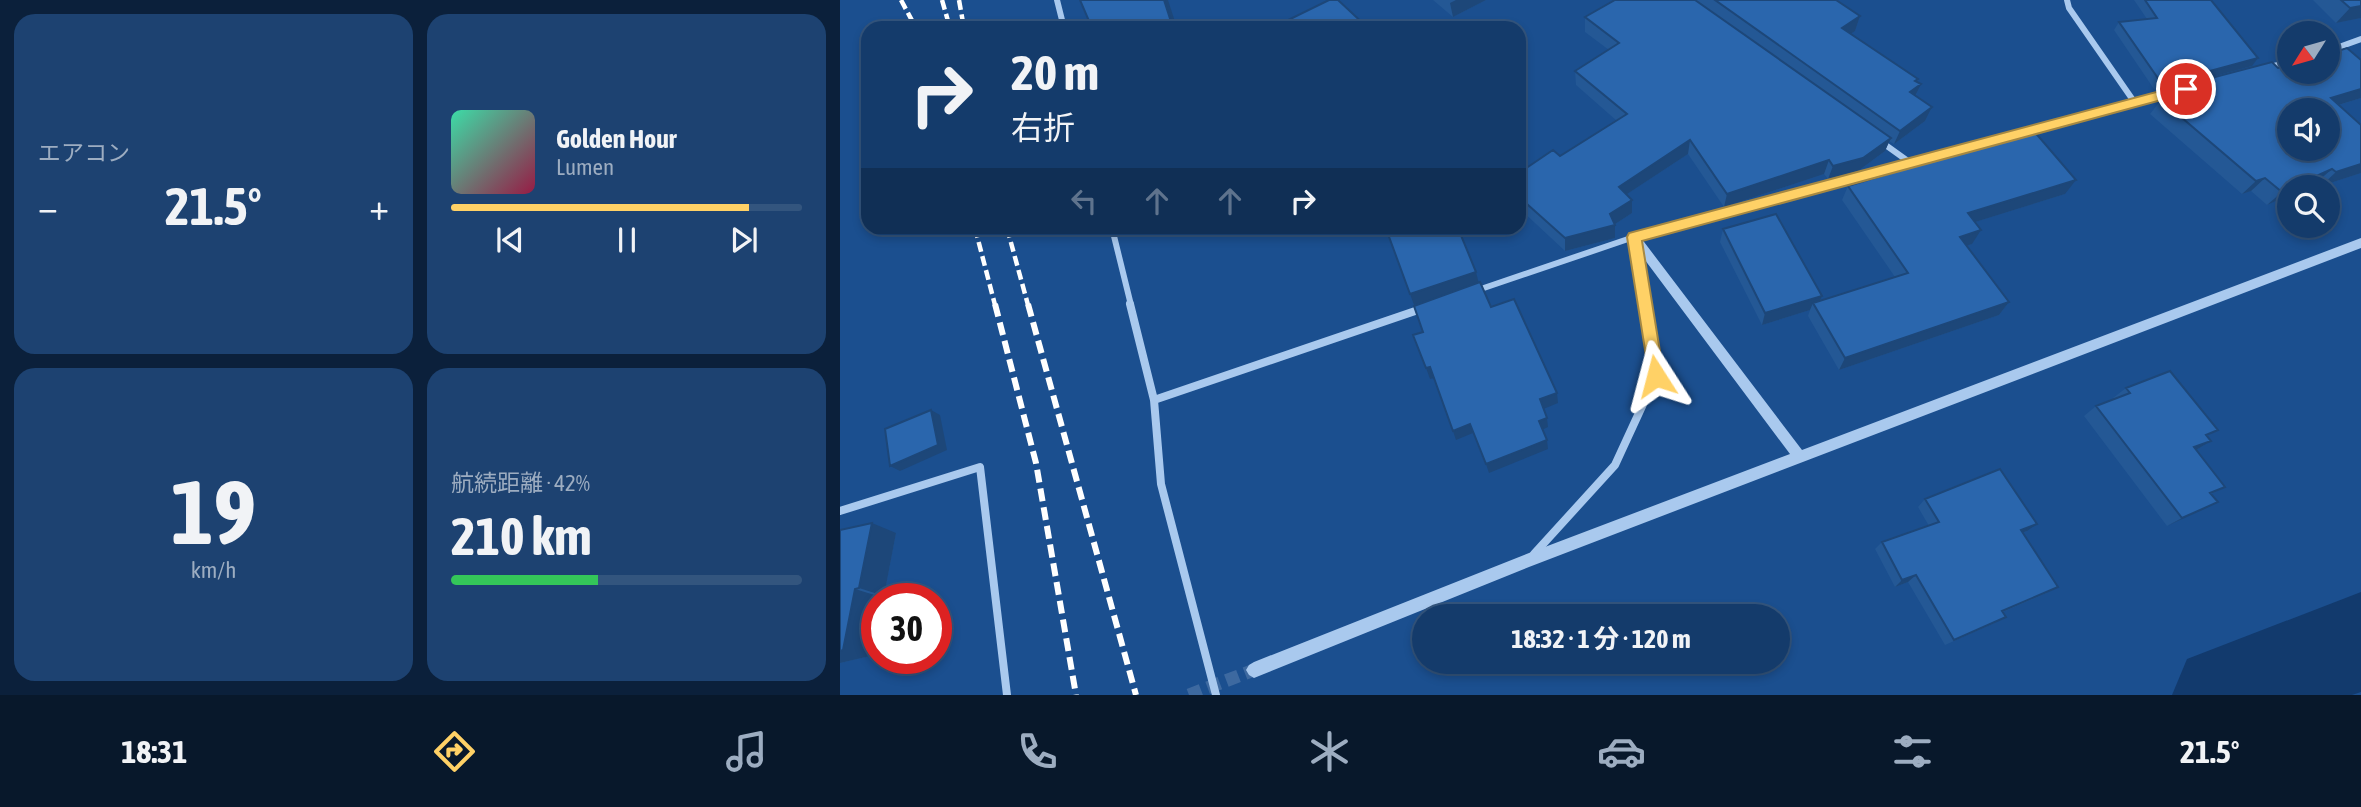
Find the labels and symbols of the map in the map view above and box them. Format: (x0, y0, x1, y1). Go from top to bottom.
north arrow (2277, 21, 2340, 84)
pin (2156, 59, 2216, 119)
position arrow (1619, 339, 1693, 413)
speed limit sign: 30 (861, 583, 952, 674)

